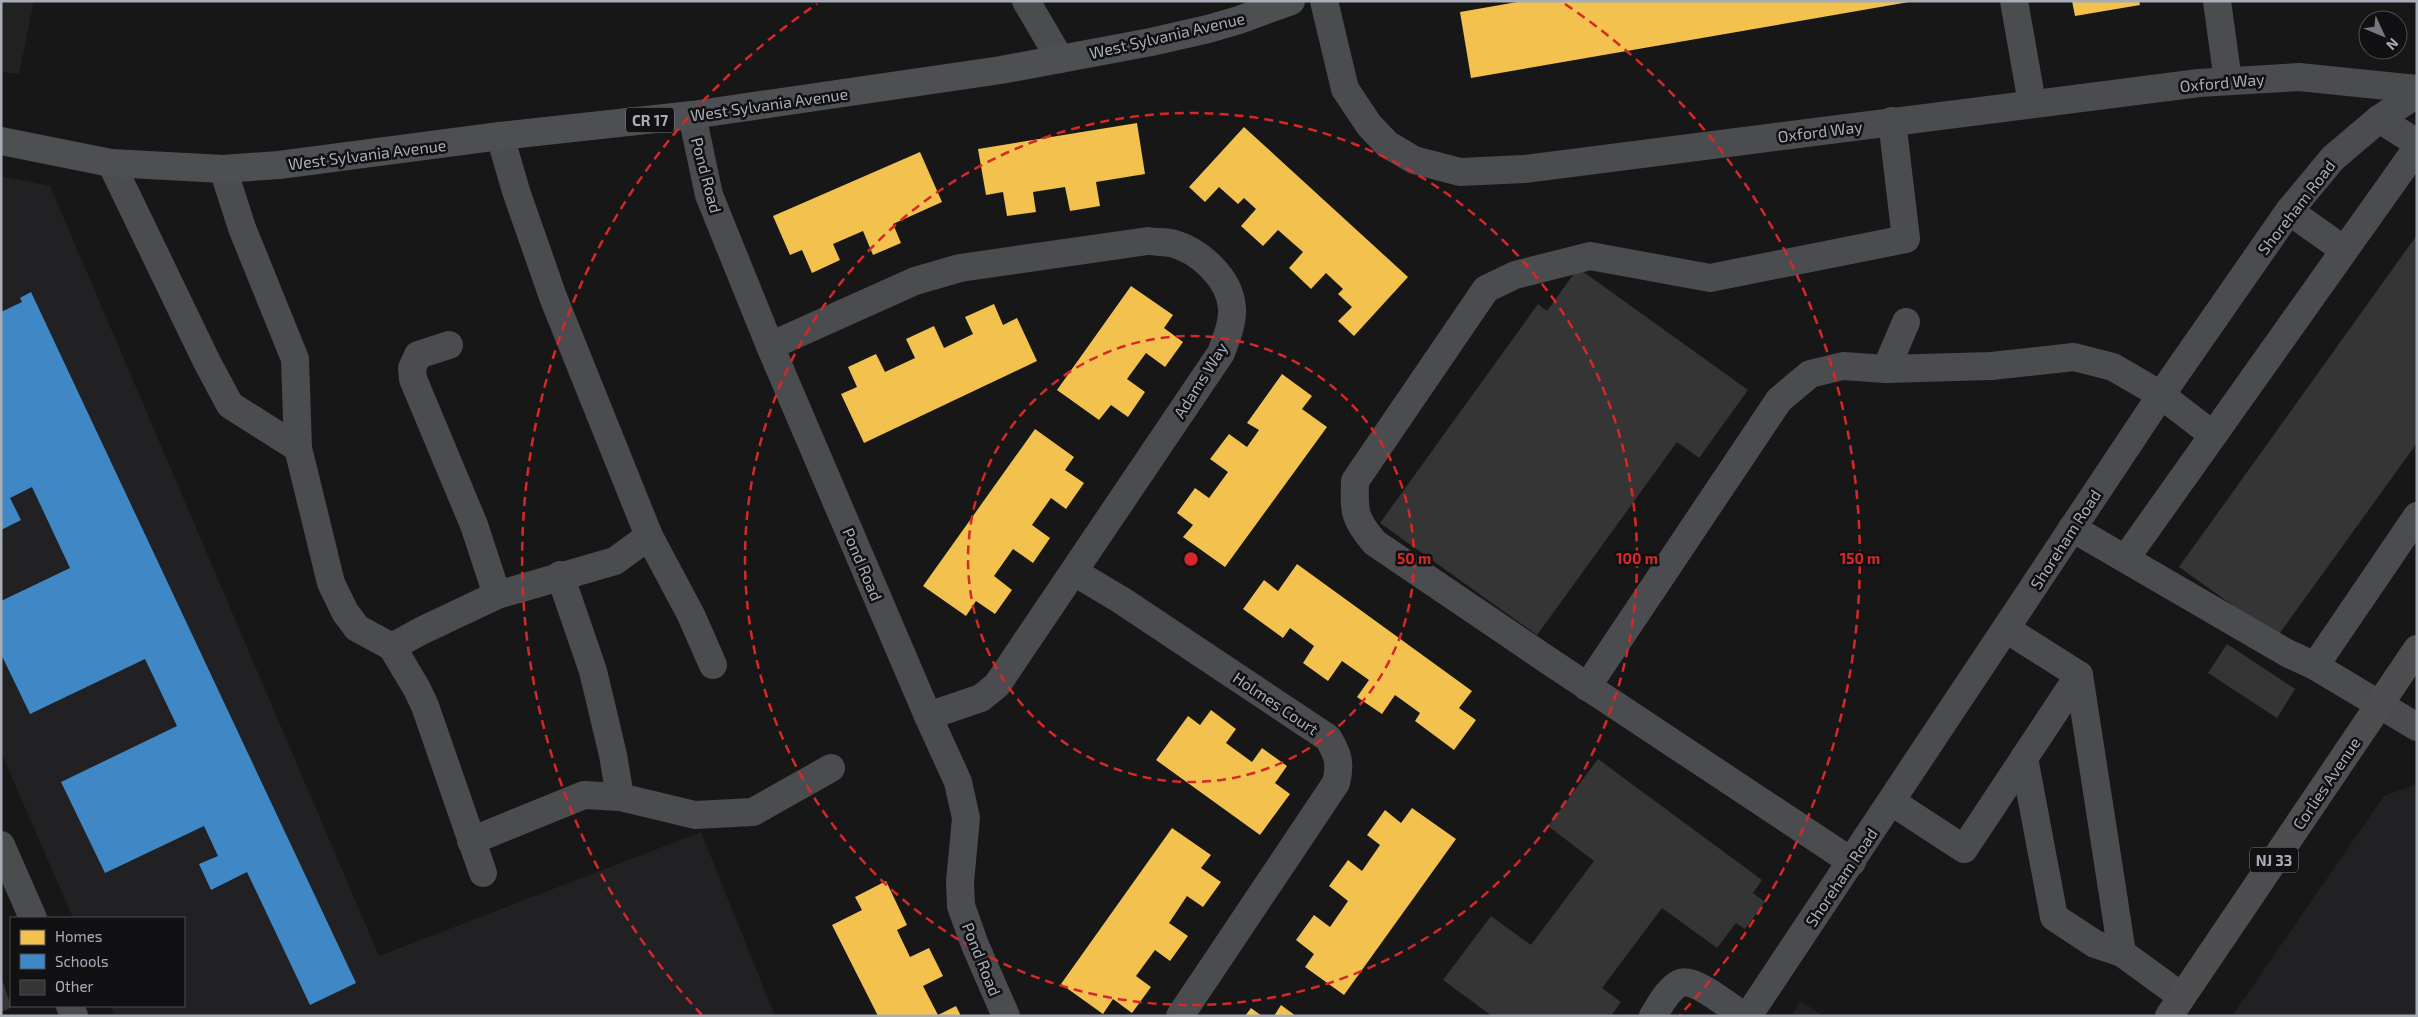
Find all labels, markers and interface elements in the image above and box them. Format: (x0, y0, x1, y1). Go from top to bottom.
street label: West Sylvania Avenue (1087, 8, 1247, 62)
north arrow (2358, 10, 2408, 60)
text: N (2383, 35, 2402, 54)
street label: Oxford Way (2179, 69, 2266, 95)
street label: West Sylvania Avenue (689, 84, 849, 124)
road number: CR 17 (626, 108, 674, 132)
street label: Oxford Way (1777, 116, 1864, 146)
street label: West Sylvania Avenue (287, 135, 447, 173)
street label: Pond Road (688, 135, 726, 215)
street label: Shoreham Road (2253, 156, 2339, 258)
street label: Adams Way (1169, 338, 1231, 421)
street label: Shoreham Road (2026, 486, 2104, 592)
street label: Pond Road (839, 525, 887, 603)
text: 50 m (1397, 549, 1431, 567)
text: 100 m (1616, 549, 1658, 567)
text: 150 m (1840, 549, 1880, 567)
centre of rings (1182, 550, 1200, 568)
street label: Holmes Court (1230, 668, 1322, 738)
street label: Corlies Avenue (2288, 733, 2364, 833)
street label: Shoreham Road (1801, 824, 1881, 930)
road number: NJ 33 (2250, 848, 2298, 872)
legend (10, 917, 185, 1007)
street label: Pond Road (959, 920, 1005, 998)
text: Homes (55, 927, 102, 945)
text: Schools (55, 952, 109, 970)
text: Other (55, 977, 94, 995)

